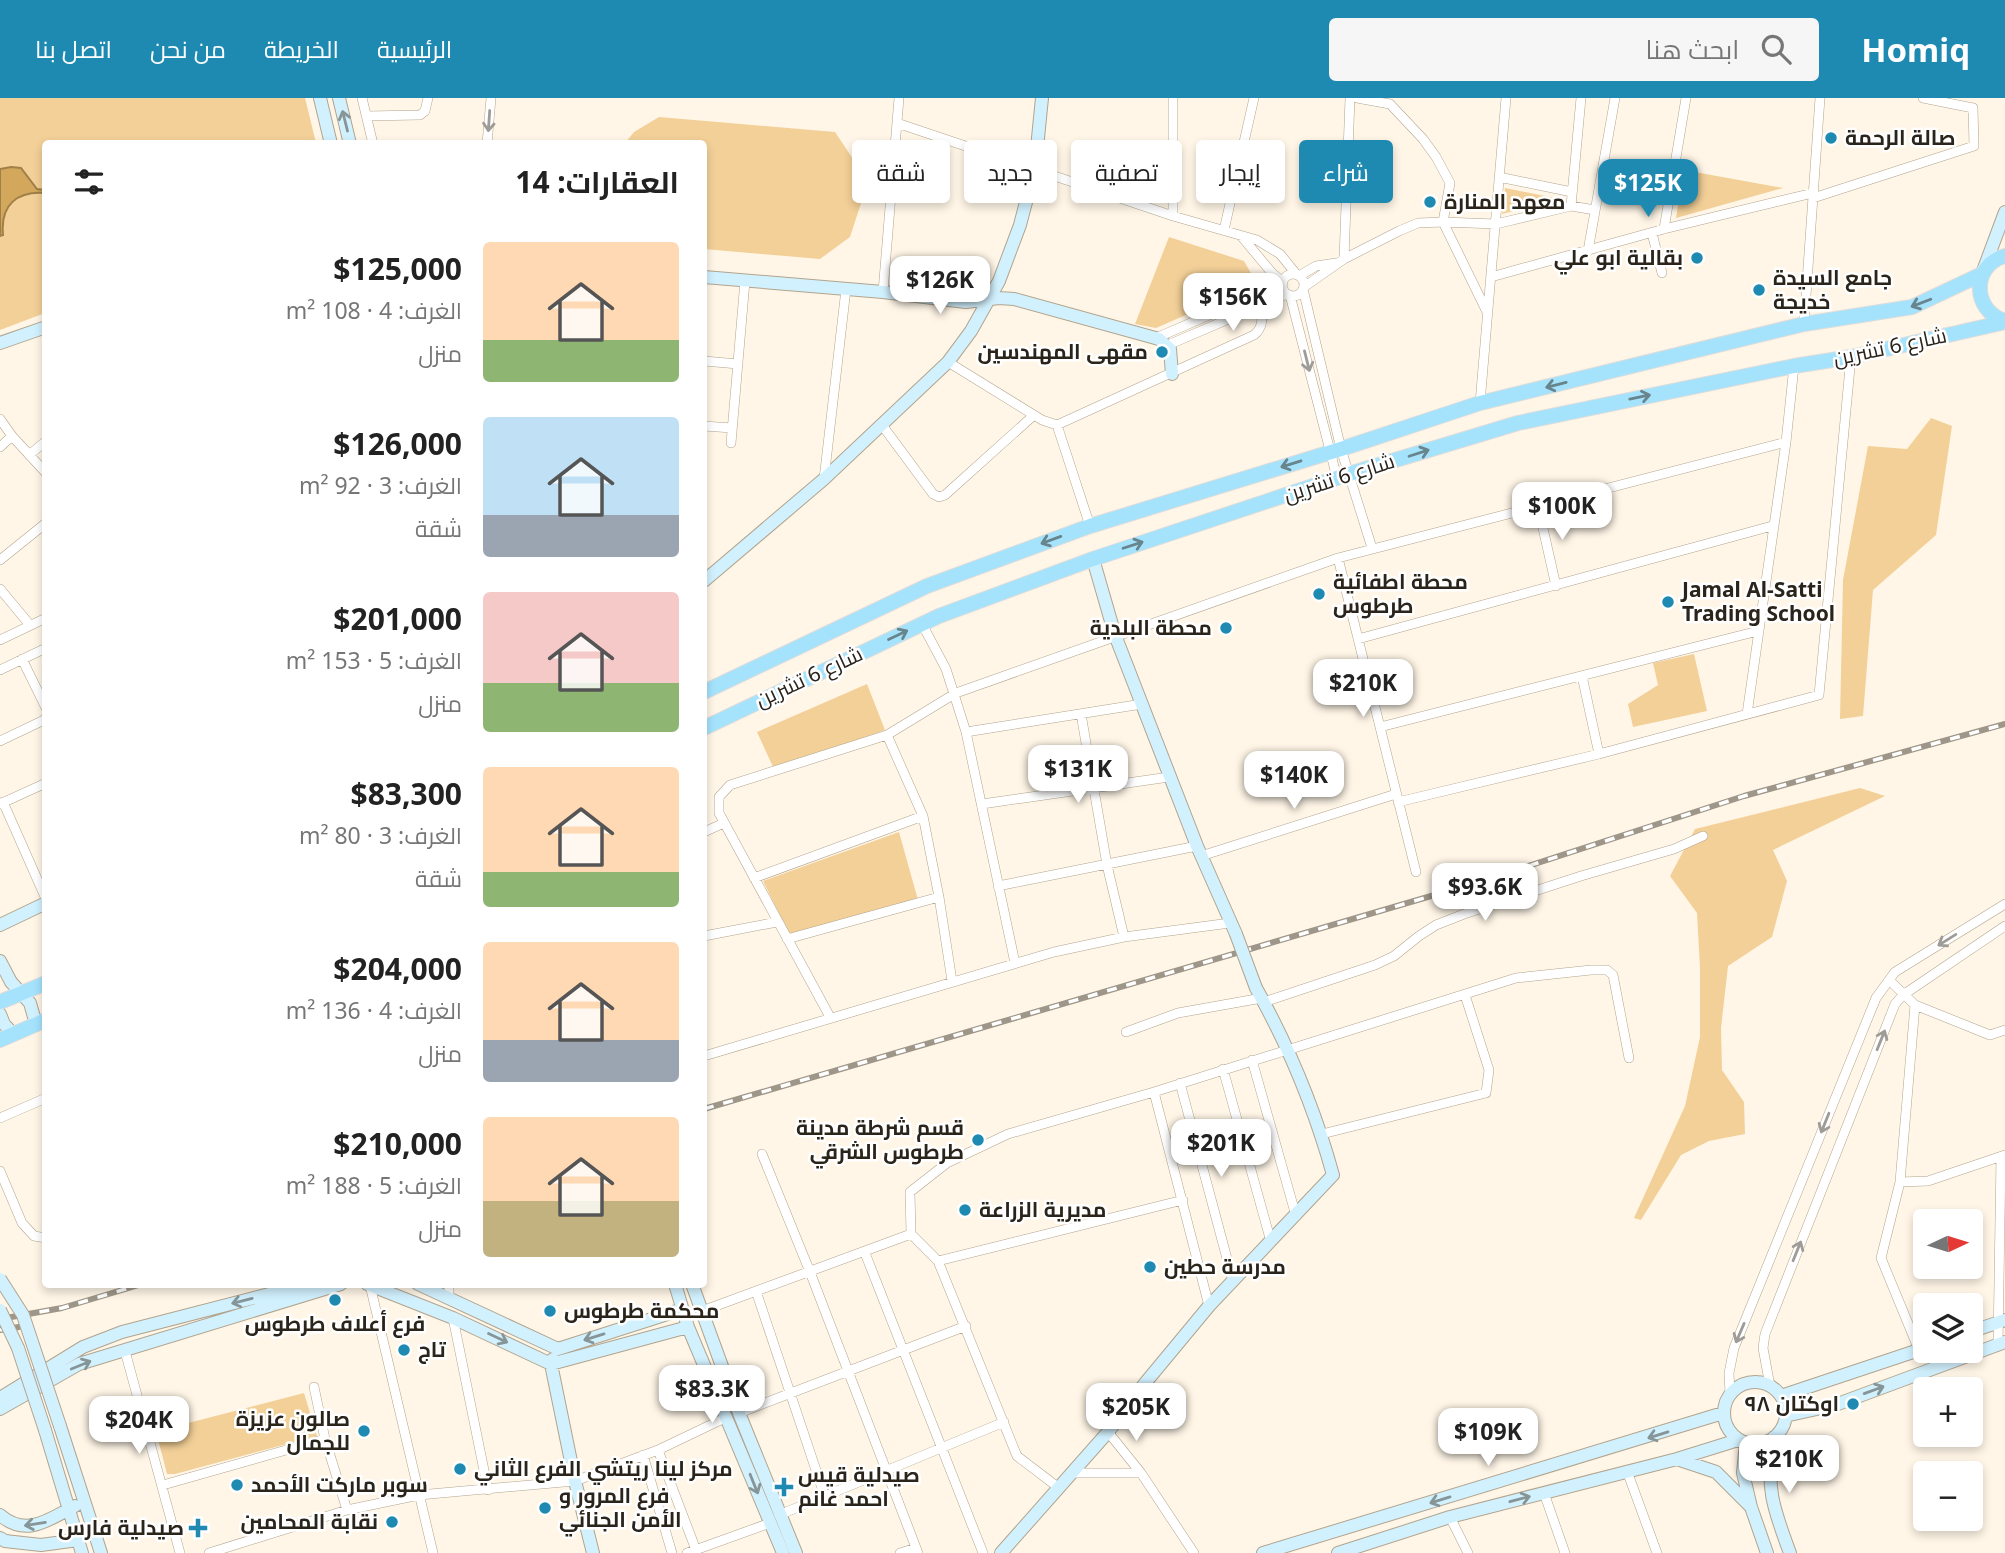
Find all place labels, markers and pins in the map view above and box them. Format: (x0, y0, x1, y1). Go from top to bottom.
place label: صالة الرحمة (1845, 123, 1956, 151)
marker: صالة الرحمة (1823, 130, 1839, 146)
pin: $125K (1599, 159, 1697, 219)
place label: معهد المنارة (1444, 187, 1565, 215)
marker: معهد المنارة (1422, 194, 1438, 210)
place label: بقالية ابو علي (1554, 243, 1683, 275)
marker: بقالية ابو علي (1689, 250, 1705, 266)
pin: $126K (891, 256, 989, 316)
place label: جامع السيدة خديجة (1773, 263, 1892, 315)
pin: $156K (1184, 274, 1282, 333)
marker: جامع السيدة خديجة (1751, 282, 1767, 298)
place label: مقهى المهندسين (977, 337, 1148, 365)
marker: مقهى المهندسين (1154, 344, 1170, 360)
pin: $100K (1513, 482, 1611, 542)
place label: محطة اطفائية طرطوس (1333, 567, 1468, 619)
place label: Jamal Al-Satti Trading School (1680, 575, 1835, 627)
marker: محطة اطفائية طرطوس (1311, 586, 1327, 602)
marker: Jamal Al-Satti Trading School (1660, 594, 1676, 610)
place label: محطة البلدية (1090, 613, 1212, 641)
marker: محطة البلدية (1218, 620, 1234, 636)
pin: $210K (1314, 660, 1412, 719)
pin: $131K (1029, 746, 1127, 805)
pin: $140K (1245, 752, 1343, 811)
pin: $93.6K (1428, 864, 1542, 923)
place label: قسم شرطة مدينة طرطوس الشرقي (796, 1113, 964, 1169)
pin: $201K (1172, 1119, 1270, 1179)
marker: قسم شرطة مدينة طرطوس الشرقي (970, 1132, 986, 1148)
place label: مديرية الزراعة (979, 1195, 1107, 1223)
marker: مديرية الزراعة (957, 1202, 973, 1218)
place label: مدرسة حطين (1164, 1252, 1286, 1280)
marker: مدرسة حطين (1142, 1259, 1158, 1275)
marker: فرع أعلاف طرطوس (327, 1292, 343, 1308)
place label: محكمة طرطوس (564, 1296, 719, 1324)
marker: محكمة طرطوس (542, 1303, 558, 1319)
place label: فرع أعلاف طرطوس (245, 1309, 425, 1338)
place label: تاج (418, 1335, 447, 1364)
marker: تاج (396, 1342, 412, 1358)
pin: $83.3K (655, 1366, 769, 1425)
pin: $205K (1087, 1384, 1185, 1443)
place label: اوكتان ٩٨ (1745, 1389, 1839, 1417)
pin: $204K (90, 1396, 188, 1456)
marker: اوكتان ٩٨ (1845, 1396, 1861, 1412)
place label: صالون عزيزة للجمال (236, 1404, 350, 1456)
pin: $109K (1439, 1408, 1537, 1468)
marker: صالون عزيزة للجمال (356, 1423, 372, 1439)
pin: $210K (1740, 1436, 1838, 1495)
place label: مركز لينا ريتشي الفرع الثاني (474, 1454, 733, 1486)
place label: صيدلية قيس احمد غانم (798, 1460, 920, 1513)
marker: مركز لينا ريتشي الفرع الثاني (452, 1461, 468, 1477)
place label: سوبر ماركت الأحمد (251, 1470, 428, 1498)
marker: سوبر ماركت الأحمد (229, 1477, 245, 1493)
marker: صيدلية قيس احمد غانم (776, 1479, 792, 1495)
place label: فرع المرور و الأمن الجنائي (559, 1481, 682, 1537)
marker: فرع المرور و الأمن الجنائي (537, 1500, 553, 1516)
place label: نقابة المحامين (240, 1507, 378, 1535)
place label: صيدلية فارس (58, 1513, 184, 1541)
marker: نقابة المحامين (384, 1514, 400, 1530)
marker: صيدلية فارس (190, 1520, 206, 1536)

